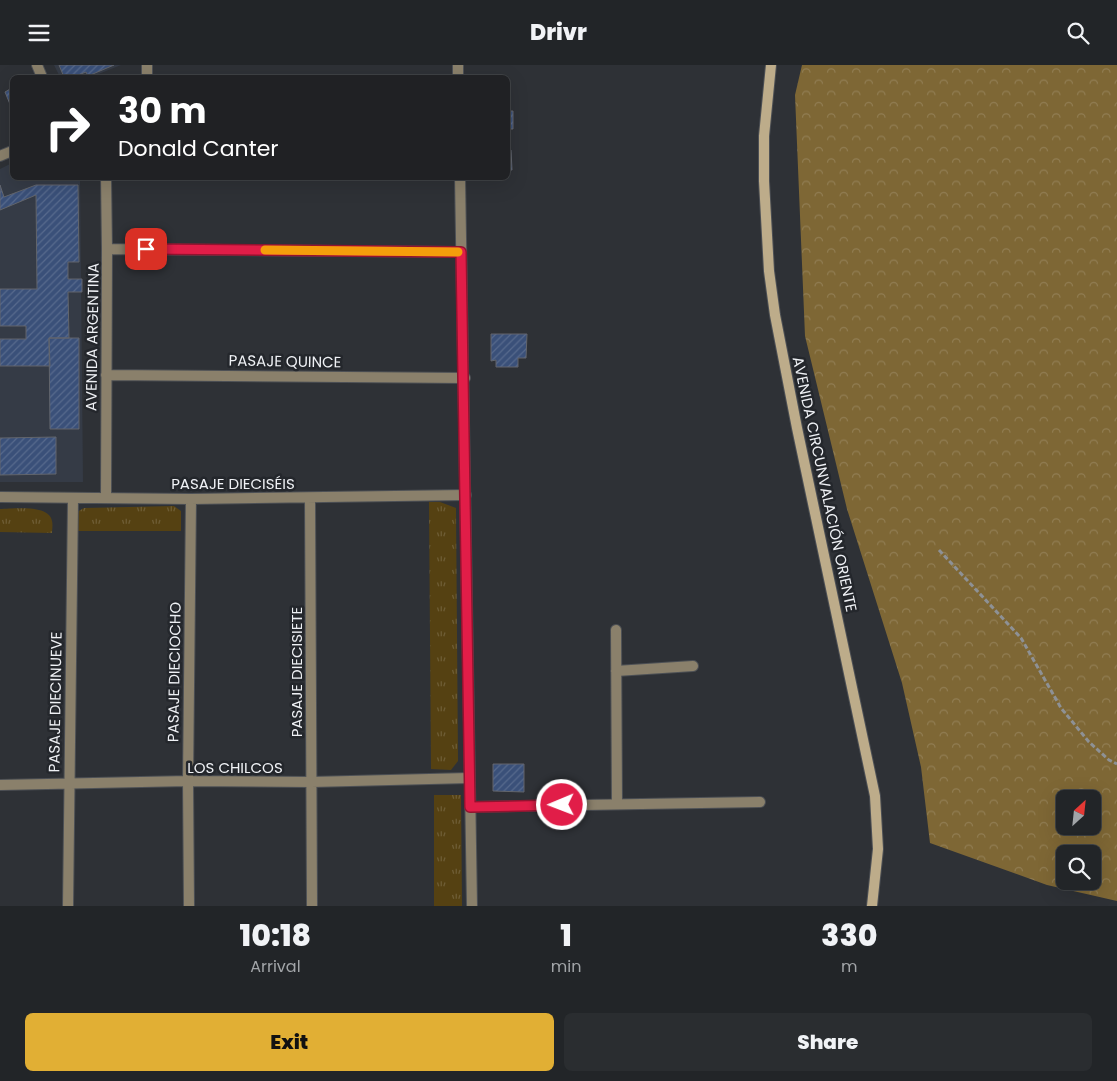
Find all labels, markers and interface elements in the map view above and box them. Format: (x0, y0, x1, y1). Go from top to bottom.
text: Drivr (530, 17, 587, 48)
icon: menu (25, 19, 53, 47)
icon: search (1064, 19, 1092, 47)
text: 30 m (118, 86, 206, 135)
icon: right (35, 95, 100, 160)
text: Donald Canter (118, 133, 279, 164)
pin (125, 228, 167, 270)
icon: arrive (132, 235, 160, 263)
street label: AVENIDA ARGENTINA (80, 263, 104, 411)
street label: PASAJE QUINCE (228, 350, 342, 372)
street label: AVENIDA CIRCUNVALACIÓN ORIENTE (788, 354, 862, 614)
street label: PASAJE DIECISÉIS (171, 473, 295, 494)
street label: PASAJE DIECIOCHO (162, 602, 186, 742)
street label: PASAJE DIECISIETE (286, 607, 307, 737)
street label: PASAJE DIECINUEVE (43, 631, 67, 773)
street label: LOS CHILCOS (187, 757, 283, 778)
position arrow (535, 778, 587, 830)
north arrow (1056, 790, 1101, 835)
map controls (1056, 790, 1101, 890)
button: search (1056, 845, 1101, 890)
text: 10:18 (240, 914, 311, 957)
text: 1 (560, 914, 572, 957)
text: 330 (821, 914, 877, 957)
text: Arrival (250, 955, 301, 978)
text: min (551, 955, 581, 978)
text: m (841, 955, 857, 978)
button: Exit (25, 1013, 554, 1071)
button: Share (564, 1013, 1092, 1071)

